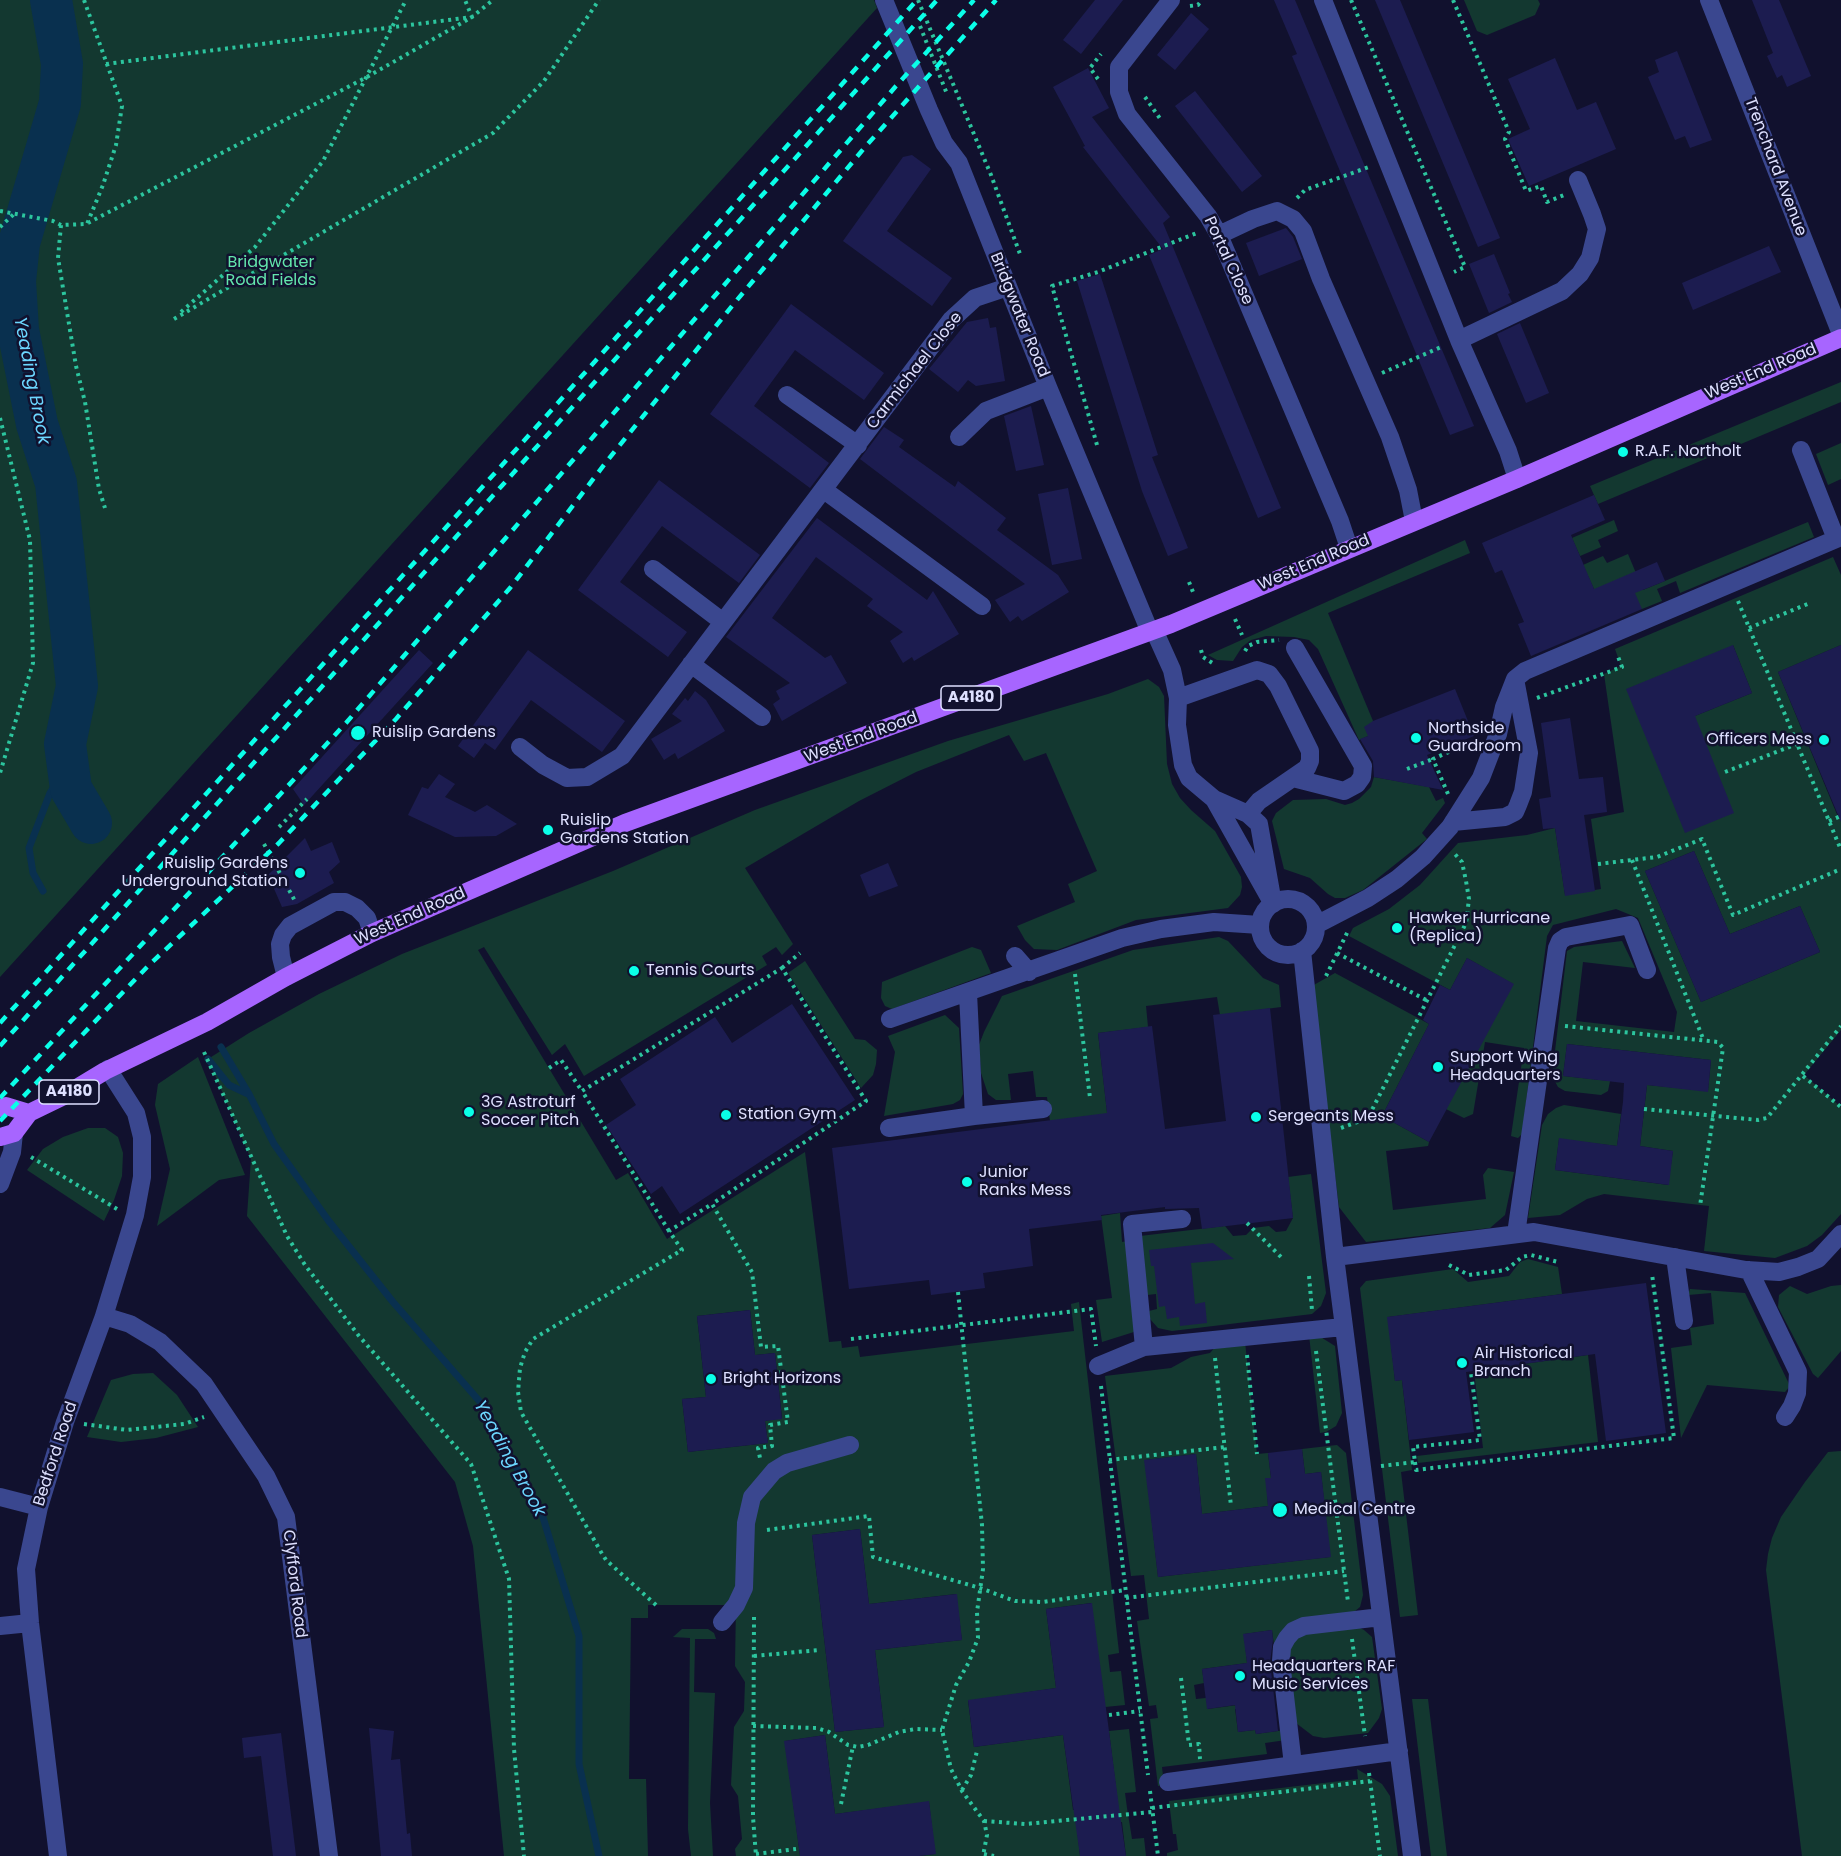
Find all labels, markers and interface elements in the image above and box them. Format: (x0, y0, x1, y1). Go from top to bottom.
street label: Trenchard Avenue (1740, 95, 1810, 239)
street label: Portal Close (1199, 214, 1257, 308)
street label: Bridgwater Road (985, 250, 1053, 380)
park label: Bridgwater Road Fields (226, 253, 316, 291)
street label: Carmichael Close (863, 309, 967, 433)
water label: Yeading Brook (8, 315, 54, 447)
street label: West End Road (1702, 340, 1820, 404)
place label: R.A.F. Northolt (1635, 442, 1741, 462)
marker: R.A.F. Northolt (1616, 445, 1630, 459)
street label: West End Road (1255, 531, 1373, 595)
road number: A4180 (941, 686, 1001, 710)
street label: West End Road (802, 709, 920, 767)
place label: Northside Guardroom (1428, 719, 1521, 757)
place label: Ruislip Gardens (372, 723, 496, 743)
marker: Ruislip Gardens (349, 724, 367, 742)
place label: Officers Mess (1706, 730, 1812, 750)
marker: Northside Guardroom (1409, 731, 1423, 745)
marker: Officers Mess (1817, 733, 1831, 747)
place label: Ruislip Gardens Station (560, 811, 689, 849)
marker: Ruislip Gardens Station (541, 823, 555, 837)
place label: Ruislip Gardens Underground Station (121, 854, 288, 892)
marker: Ruislip Gardens Underground Station (293, 866, 307, 880)
street label: West End Road (352, 884, 468, 950)
place label: Hawker Hurricane (Replica) (1409, 909, 1550, 947)
marker: Hawker Hurricane (Replica) (1390, 921, 1404, 935)
place label: Tennis Courts (646, 961, 755, 981)
marker: Tennis Courts (627, 964, 641, 978)
place label: Support Wing Headquarters (1450, 1048, 1561, 1086)
marker: Support Wing Headquarters (1431, 1060, 1445, 1074)
road number: A4180 (39, 1080, 99, 1104)
place label: 3G Astroturf Soccer Pitch (481, 1093, 579, 1131)
marker: 3G Astroturf Soccer Pitch (462, 1105, 476, 1119)
place label: Station Gym (738, 1105, 836, 1125)
place label: Sergeants Mess (1268, 1107, 1394, 1127)
marker: Station Gym (719, 1108, 733, 1122)
marker: Sergeants Mess (1249, 1110, 1263, 1124)
place label: Junior Ranks Mess (979, 1163, 1071, 1201)
marker: Junior Ranks Mess (960, 1175, 974, 1189)
place label: Air Historical Branch (1474, 1344, 1573, 1382)
marker: Air Historical Branch (1455, 1356, 1469, 1370)
place label: Bright Horizons (723, 1369, 841, 1389)
marker: Bright Horizons (704, 1372, 718, 1386)
water label: Yeading Brook (468, 1397, 550, 1521)
street label: Bedford Road (30, 1399, 82, 1509)
place label: Medical Centre (1294, 1500, 1415, 1520)
marker: Medical Centre (1271, 1501, 1289, 1519)
street label: Clyfford Road (278, 1529, 310, 1639)
place label: Headquarters RAF Music Services (1252, 1657, 1395, 1695)
marker: Headquarters RAF Music Services (1233, 1669, 1247, 1683)

